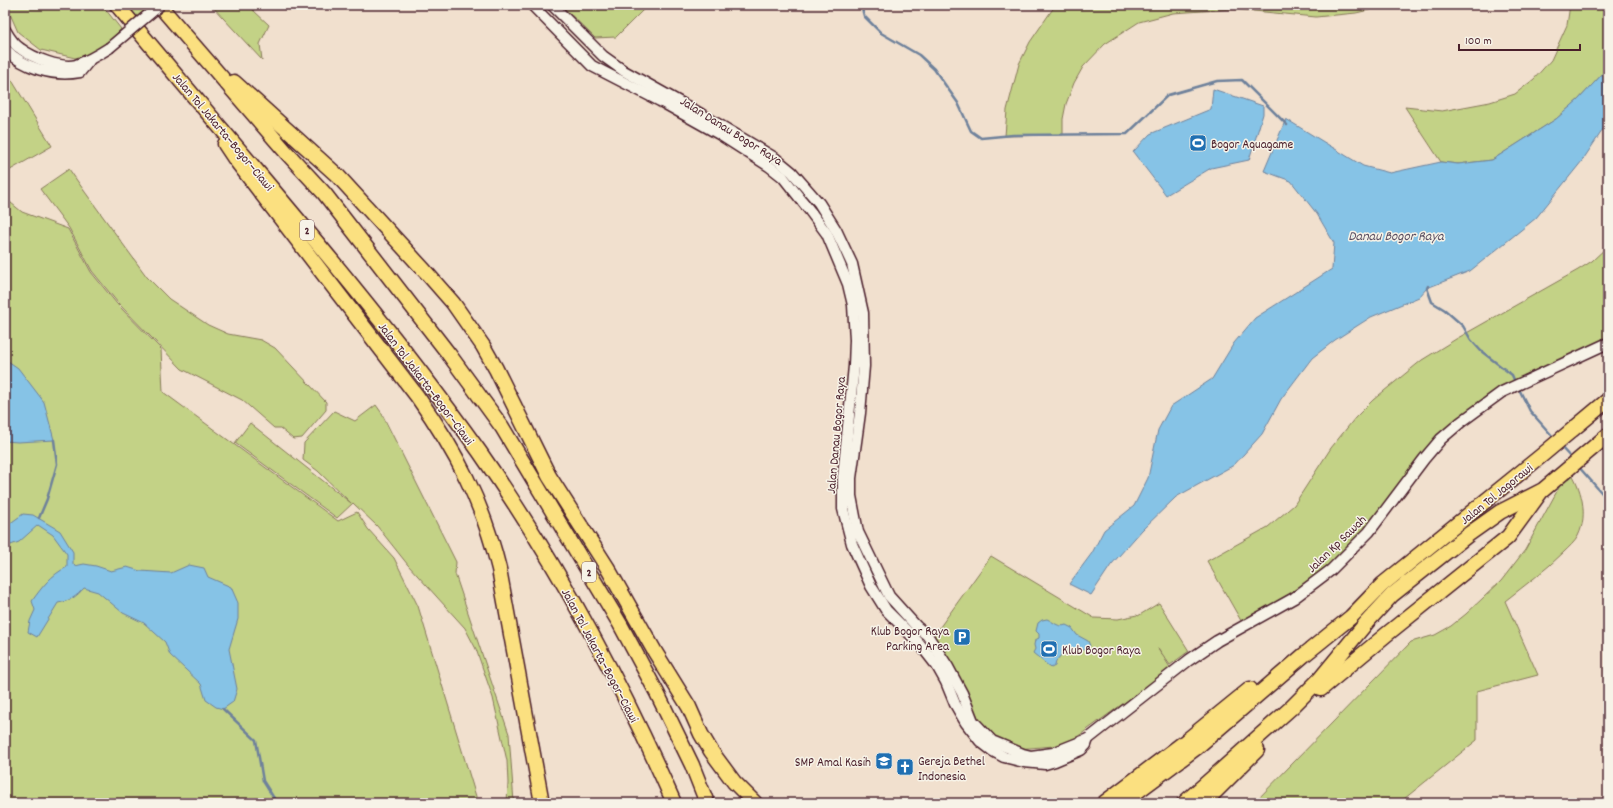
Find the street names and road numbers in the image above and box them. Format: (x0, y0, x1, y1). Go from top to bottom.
street label: Jalan Tol Jakarta–Bogor–Ciawi (167, 69, 278, 197)
street label: Jalan Danau Bogor Raya (676, 93, 786, 172)
road number: 2 (300, 220, 314, 240)
street label: Jalan Tol Jakarta–Bogor–Ciawi (372, 319, 478, 450)
street label: Jalan Danau Bogor Raya (823, 375, 852, 495)
street label: Jalan Tol Jagorawi (1457, 459, 1539, 530)
street label: Jalan Kp Sawah (1304, 511, 1372, 578)
road number: 2 (582, 562, 596, 582)
street label: Jalan Tol Jakarta–Bogor–Ciawi (555, 586, 643, 727)

